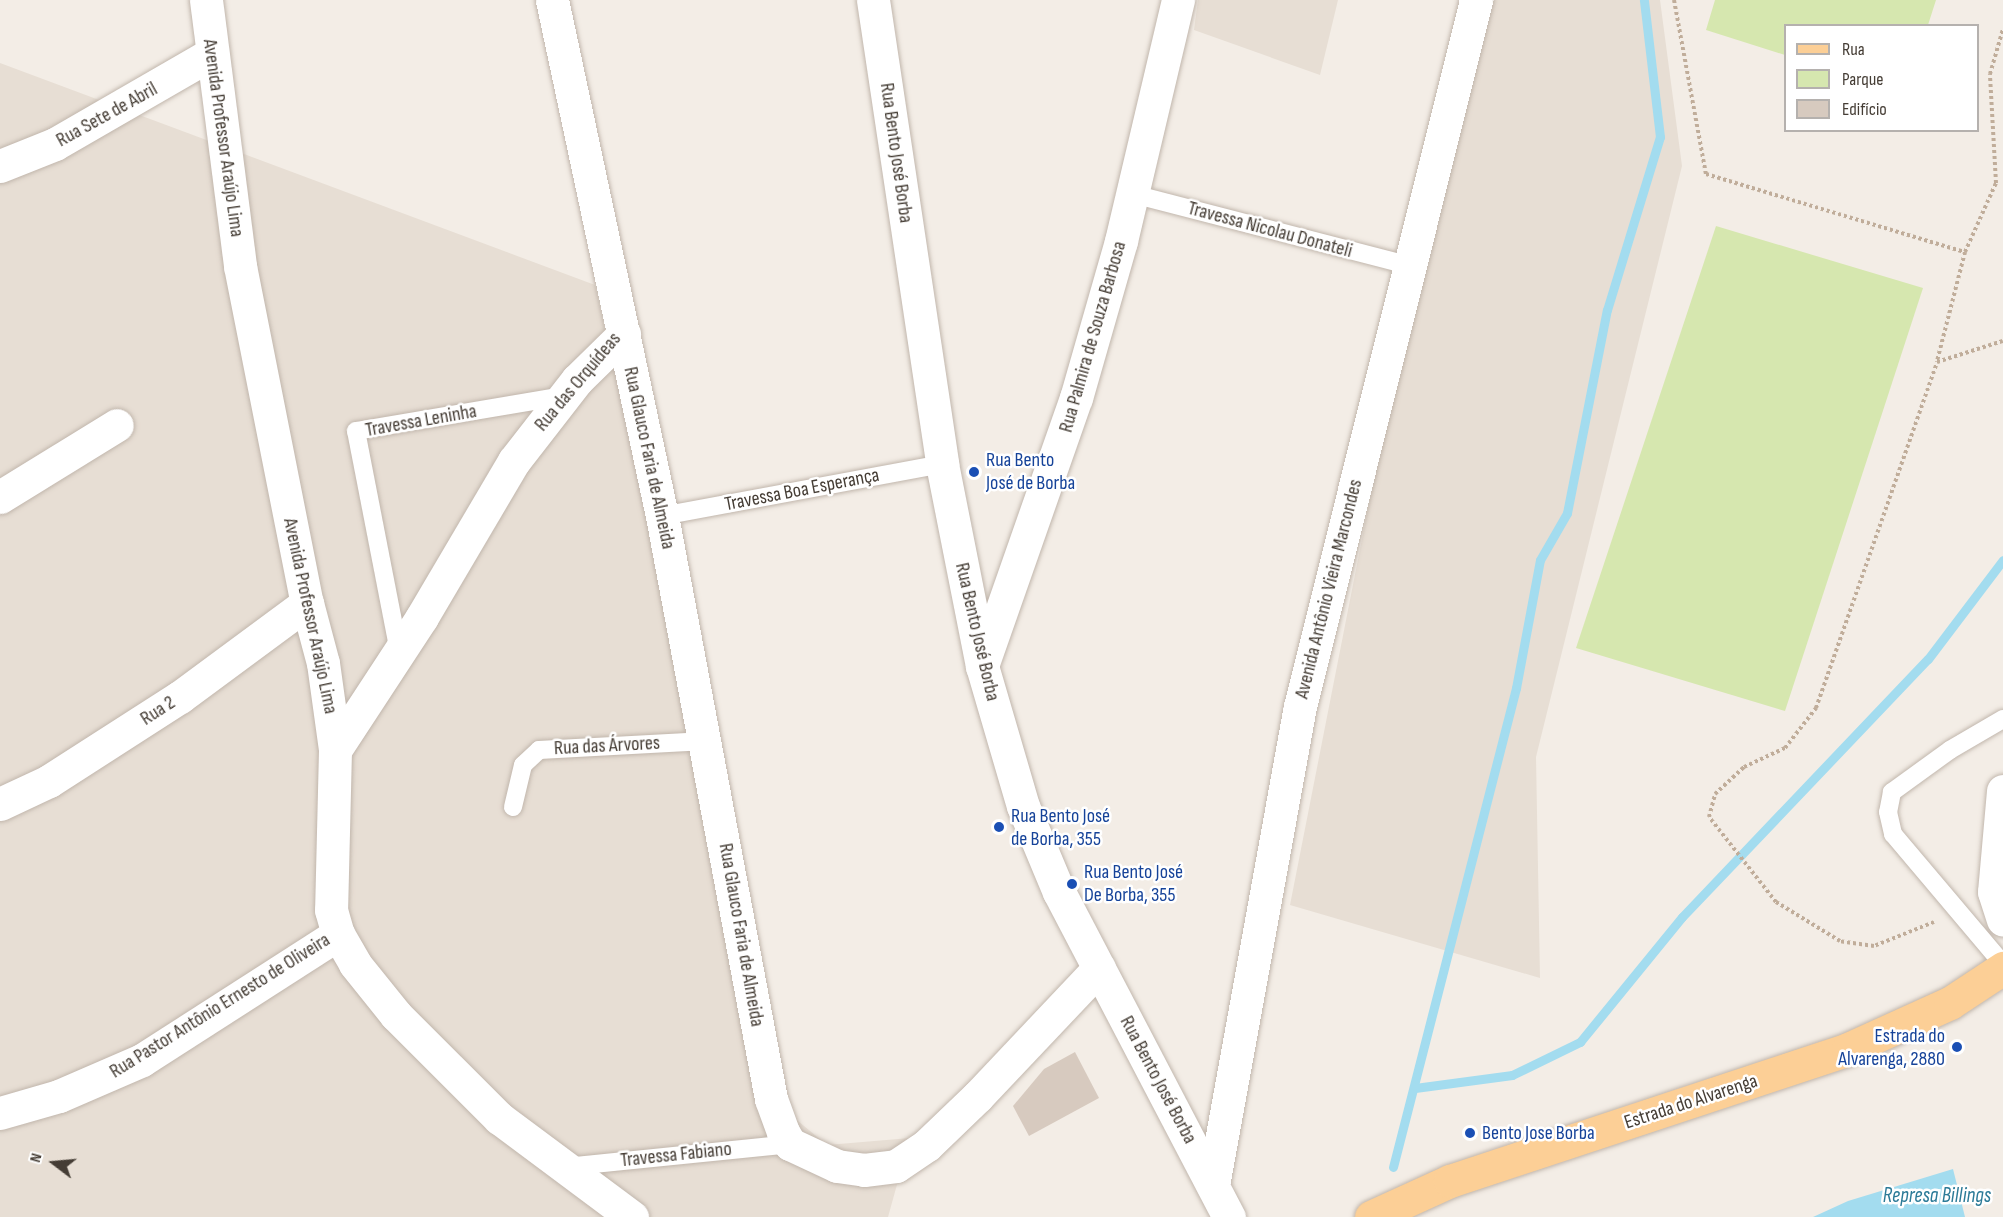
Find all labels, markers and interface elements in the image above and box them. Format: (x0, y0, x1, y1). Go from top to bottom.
legend (1784, 24, 1979, 132)
street label: Avenida Professor Araújo Lima (197, 38, 249, 238)
text: Rua (1842, 39, 1865, 60)
text: Parque (1842, 69, 1883, 90)
street label: Rua Sete de Abril (52, 77, 162, 153)
street label: Rua Bento José Borba (874, 81, 918, 225)
text: Edifício (1842, 99, 1887, 120)
street label: Travessa Nicolau Donateli (1185, 196, 1355, 264)
street label: Rua Palmira de Souza Barbosa (1054, 239, 1132, 435)
street label: Rua das Orquídeas (530, 328, 626, 436)
street label: Rua Glauco Faria de Almeida (618, 365, 680, 551)
street label: Travessa Leninha (364, 399, 478, 443)
place label: Rua Bento José de Borba (986, 448, 1075, 495)
street label: Travessa Boa Esperança (723, 463, 881, 517)
marker: Rua Bento José de Borba (967, 465, 981, 479)
street label: Avenida Antônio Vieira Marcondes (1290, 477, 1368, 701)
street label: Avenida Professor Araújo Lima (278, 516, 342, 716)
street label: Rua Bento José Borba (949, 560, 1005, 704)
street label: Rua 2 (136, 691, 180, 731)
street label: Rua das Árvores (553, 731, 661, 761)
place label: Rua Bento José de Borba, 355 (1011, 804, 1110, 851)
marker: Rua Bento José de Borba, 355 (992, 820, 1006, 834)
street label: Rua Glauco Faria de Almeida (713, 841, 769, 1029)
place label: Rua Bento José De Borba, 355 (1084, 861, 1183, 908)
marker: Rua Bento José De Borba, 355 (1065, 877, 1079, 891)
street label: Rua Pastor Antônio Ernesto de Oliveira (105, 928, 335, 1084)
street label: Rua Bento José Borba (1114, 1012, 1202, 1148)
place label: Estrada do Alvarenga, 2880 (1838, 1024, 1945, 1071)
marker: Estrada do Alvarenga, 2880 (1950, 1040, 1964, 1054)
street label: Estrada do Alvarenga (1621, 1069, 1761, 1135)
place label: Bento Jose Borba (1482, 1121, 1595, 1145)
marker: Bento Jose Borba (1463, 1126, 1477, 1140)
north arrow (24, 1133, 84, 1193)
street label: Travessa Fabiano (619, 1137, 733, 1173)
text: N (26, 1151, 47, 1165)
water label: Represa Billings (1883, 1183, 1991, 1209)

